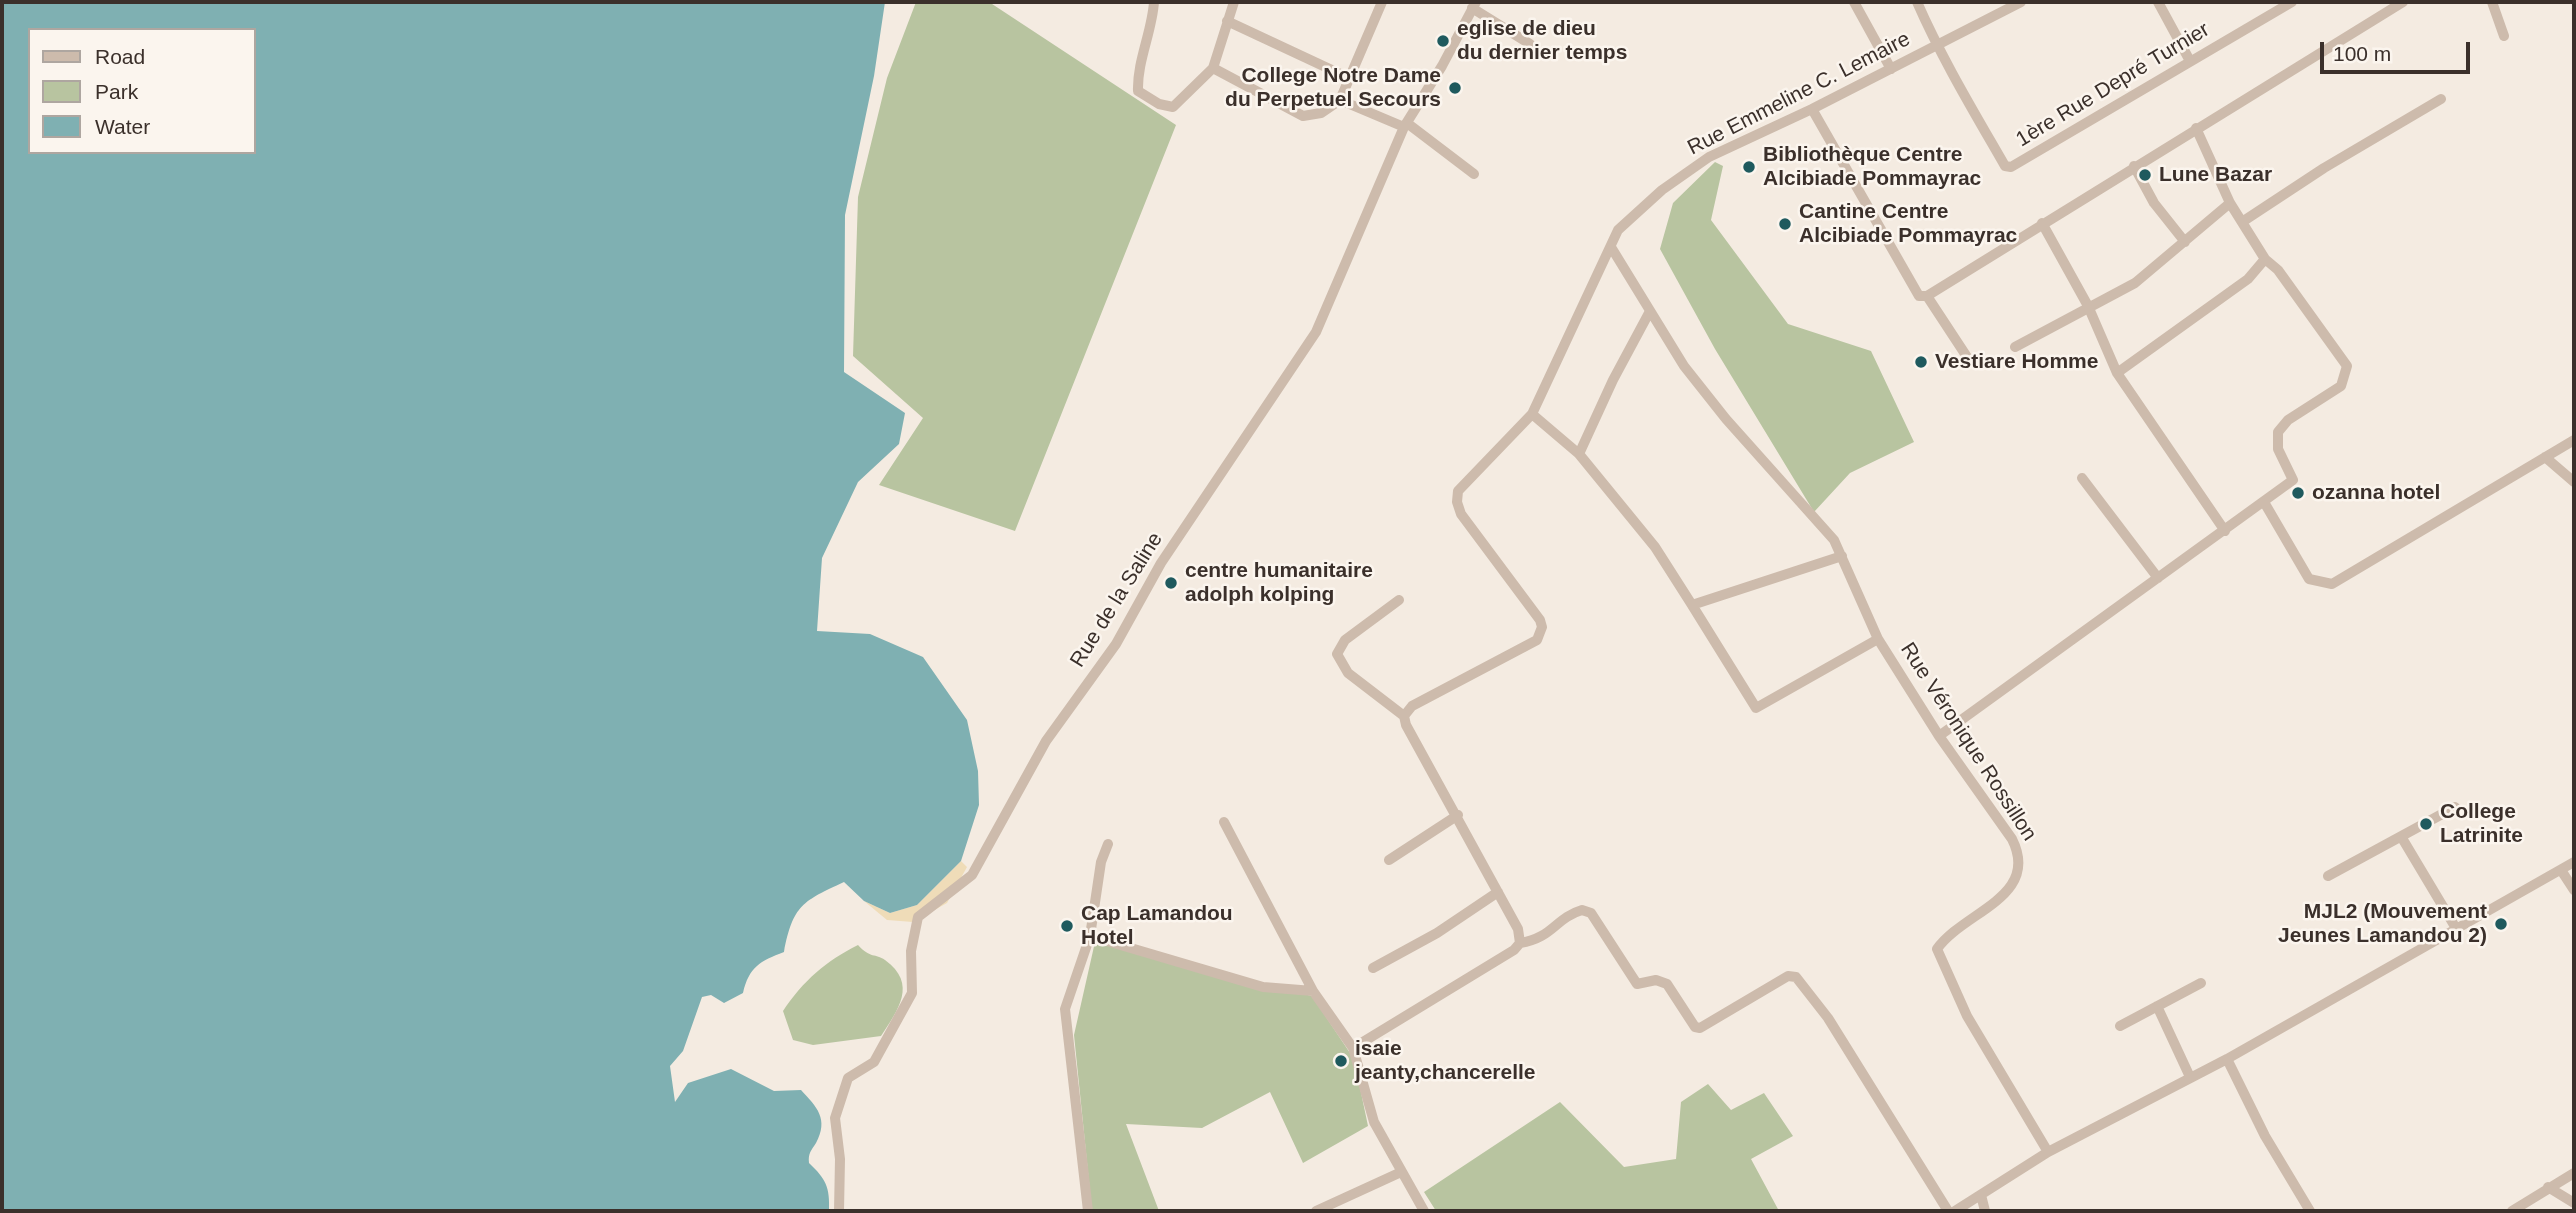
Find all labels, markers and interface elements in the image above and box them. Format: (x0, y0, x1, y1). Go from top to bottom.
place label: eglise de dieu du dernier temps (1457, 16, 1627, 66)
street label: 1ère Rue Depré Turnier (2012, 17, 2214, 153)
street label: Rue Emmeline C. Lemaire (1684, 27, 1914, 161)
legend (28, 28, 256, 154)
scale bar (2324, 28, 2474, 72)
marker: eglise de dieu du dernier temps (1435, 33, 1451, 49)
text: 100 m (2333, 42, 2391, 65)
text: Road (95, 45, 145, 68)
place label: College Notre Dame du Perpetuel Secours (1225, 63, 1441, 113)
text: Park (95, 80, 138, 103)
marker: College Notre Dame du Perpetuel Secours (1447, 80, 1463, 96)
text: Water (95, 115, 150, 138)
place label: Bibliothèque Centre Alcibiade Pommayrac (1763, 142, 1981, 192)
marker: Bibliothèque Centre Alcibiade Pommayrac (1741, 159, 1757, 175)
place label: Lune Bazar (2159, 162, 2272, 188)
marker: Lune Bazar (2137, 167, 2153, 183)
place label: Cantine Centre Alcibiade Pommayrac (1799, 199, 2017, 249)
marker: Cantine Centre Alcibiade Pommayrac (1777, 216, 1793, 232)
place label: Vestiare Homme (1935, 349, 2098, 375)
marker: Vestiare Homme (1913, 354, 1929, 370)
place label: ozanna hotel (2312, 480, 2440, 506)
marker: ozanna hotel (2290, 485, 2306, 501)
street label: Rue de la Saline (1065, 528, 1169, 672)
place label: centre humanitaire adolph kolping (1185, 558, 1373, 608)
marker: centre humanitaire adolph kolping (1163, 575, 1179, 591)
street label: Rue Véronique Rossillon (1894, 638, 2042, 846)
place label: College Latrinite (2440, 799, 2523, 849)
marker: College Latrinite (2418, 816, 2434, 832)
place label: MJL2 (Mouvement Jeunes Lamandou 2) (2278, 899, 2487, 949)
place label: Cap Lamandou Hotel (1081, 901, 1233, 951)
marker: MJL2 (Mouvement Jeunes Lamandou 2) (2493, 916, 2509, 932)
marker: Cap Lamandou Hotel (1059, 918, 1075, 934)
place label: isaie jeanty,chancerelle (1355, 1036, 1536, 1086)
marker: isaie jeanty,chancerelle (1333, 1053, 1349, 1069)

